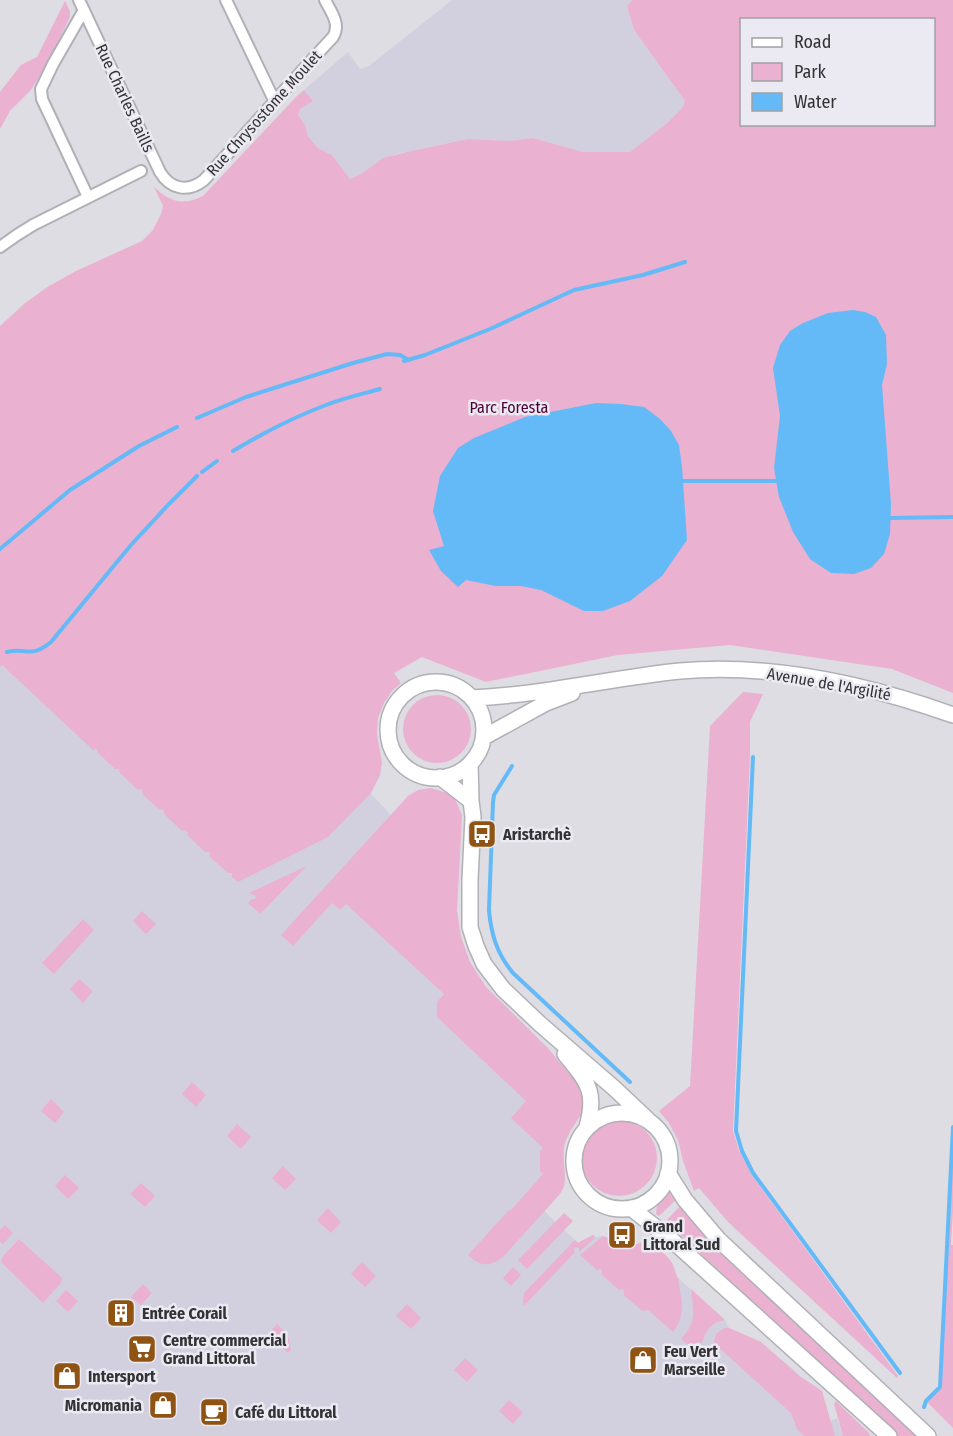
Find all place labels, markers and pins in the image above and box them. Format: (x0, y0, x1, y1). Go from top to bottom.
bus stop icon: Aristarchè (466, 818, 498, 850)
place label: Aristarchè (502, 825, 571, 844)
place label: Grand Littoral Sud (643, 1217, 720, 1254)
bus stop icon: Grand Littoral Sud (606, 1219, 638, 1251)
building icon: Entrée Corail (105, 1297, 137, 1329)
place label: Entrée Corail (142, 1304, 227, 1323)
place label: Centre commercial Grand Littoral (163, 1331, 287, 1368)
supermarket icon: Centre commercial Grand Littoral (126, 1333, 158, 1365)
place label: Feu Vert Marseille (664, 1342, 725, 1379)
shop icon: Feu Vert Marseille (627, 1344, 659, 1376)
shop icon: Intersport (51, 1360, 83, 1392)
place label: Intersport (88, 1367, 156, 1386)
shop icon: Micromania (147, 1389, 179, 1421)
place label: Micromania (65, 1396, 142, 1415)
cafe icon: Café du Littoral (198, 1396, 230, 1428)
place label: Café du Littoral (235, 1403, 337, 1422)

